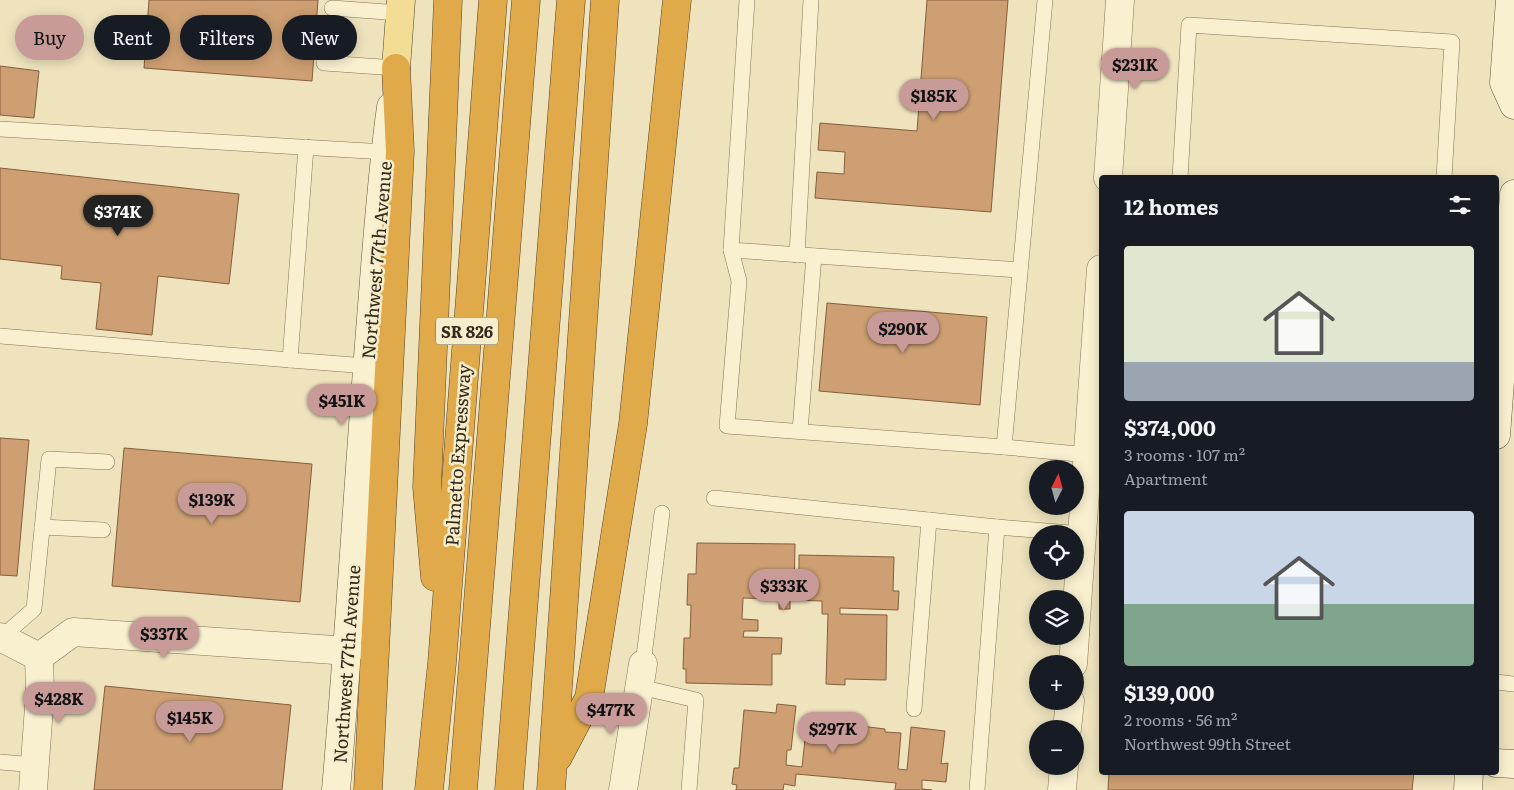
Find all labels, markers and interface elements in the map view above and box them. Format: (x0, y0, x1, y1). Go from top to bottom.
chip: Buy (15, 15, 84, 60)
chip: Rent (94, 15, 170, 60)
chip: Filters (180, 15, 272, 60)
chip: New (282, 15, 357, 60)
pin: $231K (1100, 48, 1170, 90)
text: $231K (1112, 52, 1158, 76)
pin: $185K (899, 78, 969, 121)
text: $185K (911, 83, 957, 107)
street label: Northwest 77th Avenue (354, 160, 398, 360)
text: 12 homes (1124, 190, 1218, 221)
icon: filters (1446, 191, 1474, 219)
pin: $374K (83, 194, 153, 237)
text: $374K (94, 199, 142, 223)
icon: home (1254, 278, 1344, 368)
pin: $290K (868, 312, 938, 354)
text: $290K (878, 316, 928, 340)
road number: SR 826 (436, 318, 498, 344)
street label: Palmetto Expressway (437, 363, 477, 547)
pin: $451K (307, 384, 377, 426)
text: $451K (318, 388, 366, 412)
text: $374,000 (1124, 411, 1216, 442)
text: 3 rooms · 107 m² (1124, 442, 1245, 466)
north arrow (1029, 460, 1084, 515)
map controls (1029, 460, 1084, 775)
text: Apartment (1124, 466, 1208, 490)
pin: $139K (177, 482, 247, 525)
text: $139K (189, 487, 235, 511)
button: locate (1029, 525, 1084, 580)
icon: home (1254, 543, 1344, 633)
street label: Northwest 77th Avenue (326, 564, 366, 764)
pin: $333K (749, 568, 819, 611)
text: $333K (760, 573, 808, 597)
button: layers (1029, 590, 1084, 645)
pin: $337K (129, 616, 199, 659)
text: $337K (140, 621, 188, 645)
button: + (1029, 655, 1084, 710)
text: $139,000 (1124, 676, 1214, 707)
pin: $428K (24, 682, 94, 724)
text: $428K (34, 686, 84, 710)
pin: $477K (576, 692, 646, 735)
text: $477K (587, 697, 635, 721)
pin: $145K (155, 700, 225, 743)
text: $145K (167, 705, 213, 729)
text: 2 rooms · 56 m² (1124, 707, 1237, 731)
pin: $297K (798, 712, 868, 754)
text: $297K (809, 716, 857, 740)
button: − (1029, 720, 1084, 775)
text: Northwest 99th Street (1124, 731, 1291, 755)

